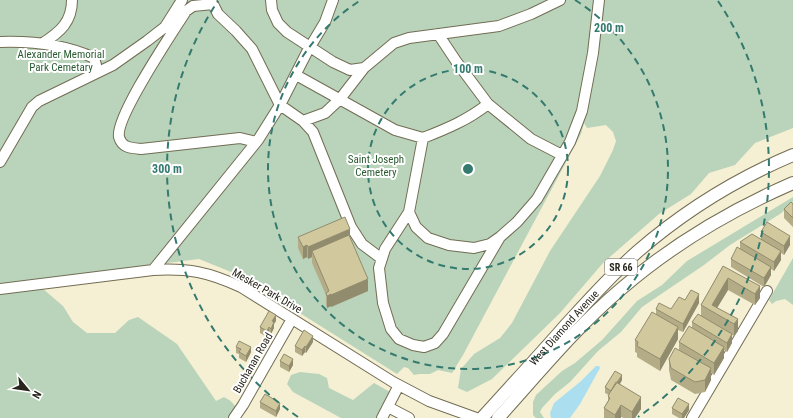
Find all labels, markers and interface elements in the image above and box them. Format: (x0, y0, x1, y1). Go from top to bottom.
text: 200 m (594, 21, 624, 35)
park label: Alexander Memorial Park Cemetary (18, 48, 104, 74)
text: 100 m (453, 62, 483, 76)
park label: Saint Joseph Cemetery (348, 153, 404, 179)
text: 300 m (152, 162, 182, 176)
centre of rings (461, 162, 475, 176)
road number: SR 66 (605, 259, 637, 275)
street label: Mesker Park Drive (230, 266, 304, 316)
street label: West Diamond Avenue (527, 287, 601, 368)
street label: Buchanan Road (230, 331, 276, 395)
north arrow (8, 370, 48, 410)
text: N (29, 389, 44, 401)

